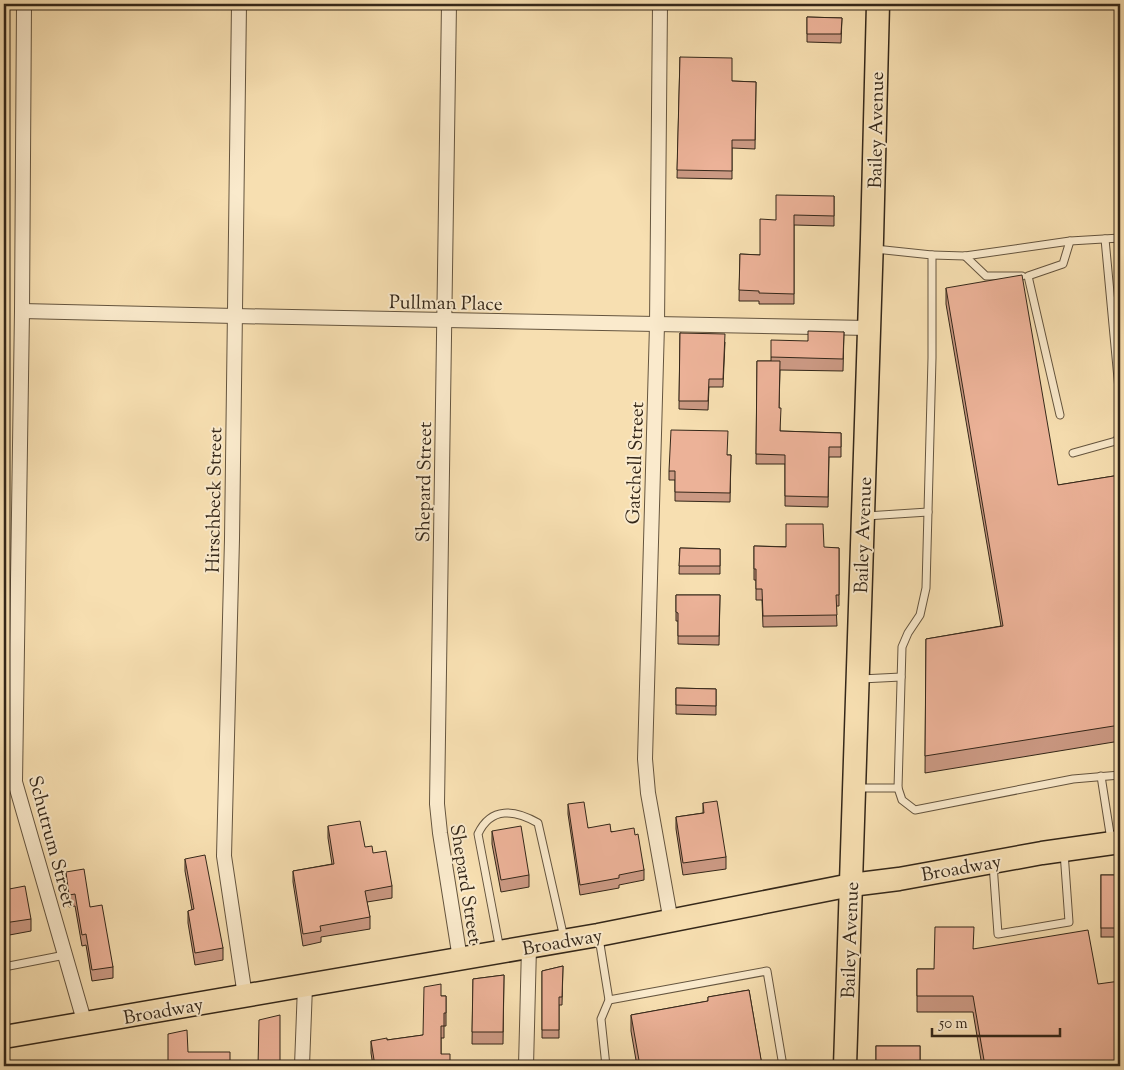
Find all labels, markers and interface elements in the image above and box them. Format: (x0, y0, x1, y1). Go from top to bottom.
street label: Bailey Avenue (863, 71, 892, 189)
street label: Pullman Place (389, 290, 503, 319)
street label: Gatchell Street (621, 401, 652, 525)
street label: Shepard Street (411, 421, 440, 543)
street label: Hirschbeck Street (201, 427, 230, 573)
street label: Bailey Avenue (849, 476, 880, 594)
street label: Schutrum Street (20, 773, 81, 911)
street label: Shepard Street (442, 823, 487, 947)
street label: Broadway (919, 849, 1004, 890)
street label: Bailey Avenue (836, 881, 867, 999)
street label: Broadway (520, 923, 605, 964)
street label: Broadway (121, 992, 206, 1033)
scale bar (932, 1005, 1059, 1037)
text: 50 m (938, 1014, 968, 1035)

